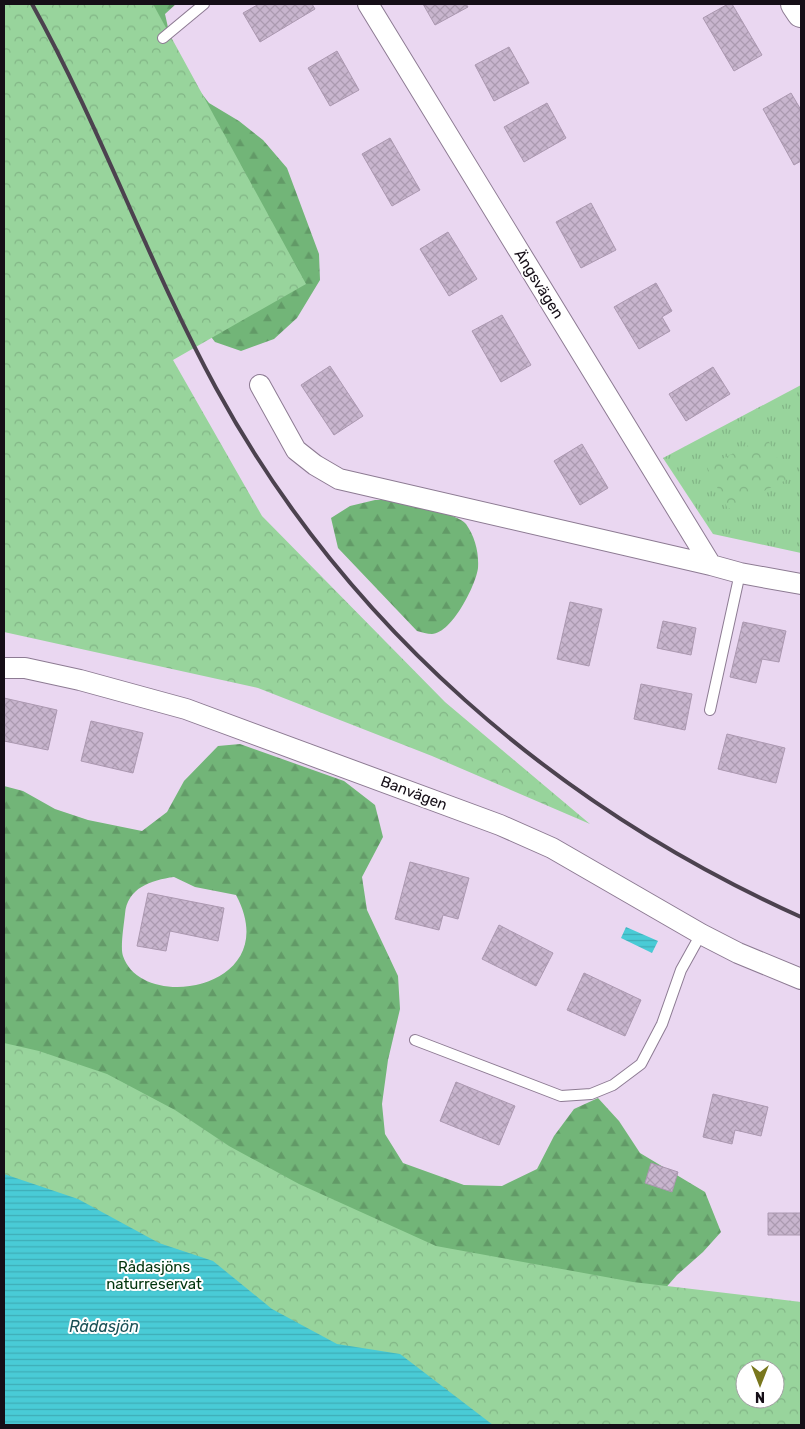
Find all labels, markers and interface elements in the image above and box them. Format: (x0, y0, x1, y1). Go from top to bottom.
street label: Ängsvägen (511, 246, 567, 322)
street label: Banvägen (378, 772, 450, 814)
park label: Rådasjöns naturreservat (106, 1258, 202, 1293)
water label: Rådasjön (69, 1317, 139, 1336)
north arrow (735, 1359, 785, 1409)
text: N (755, 1388, 765, 1405)

